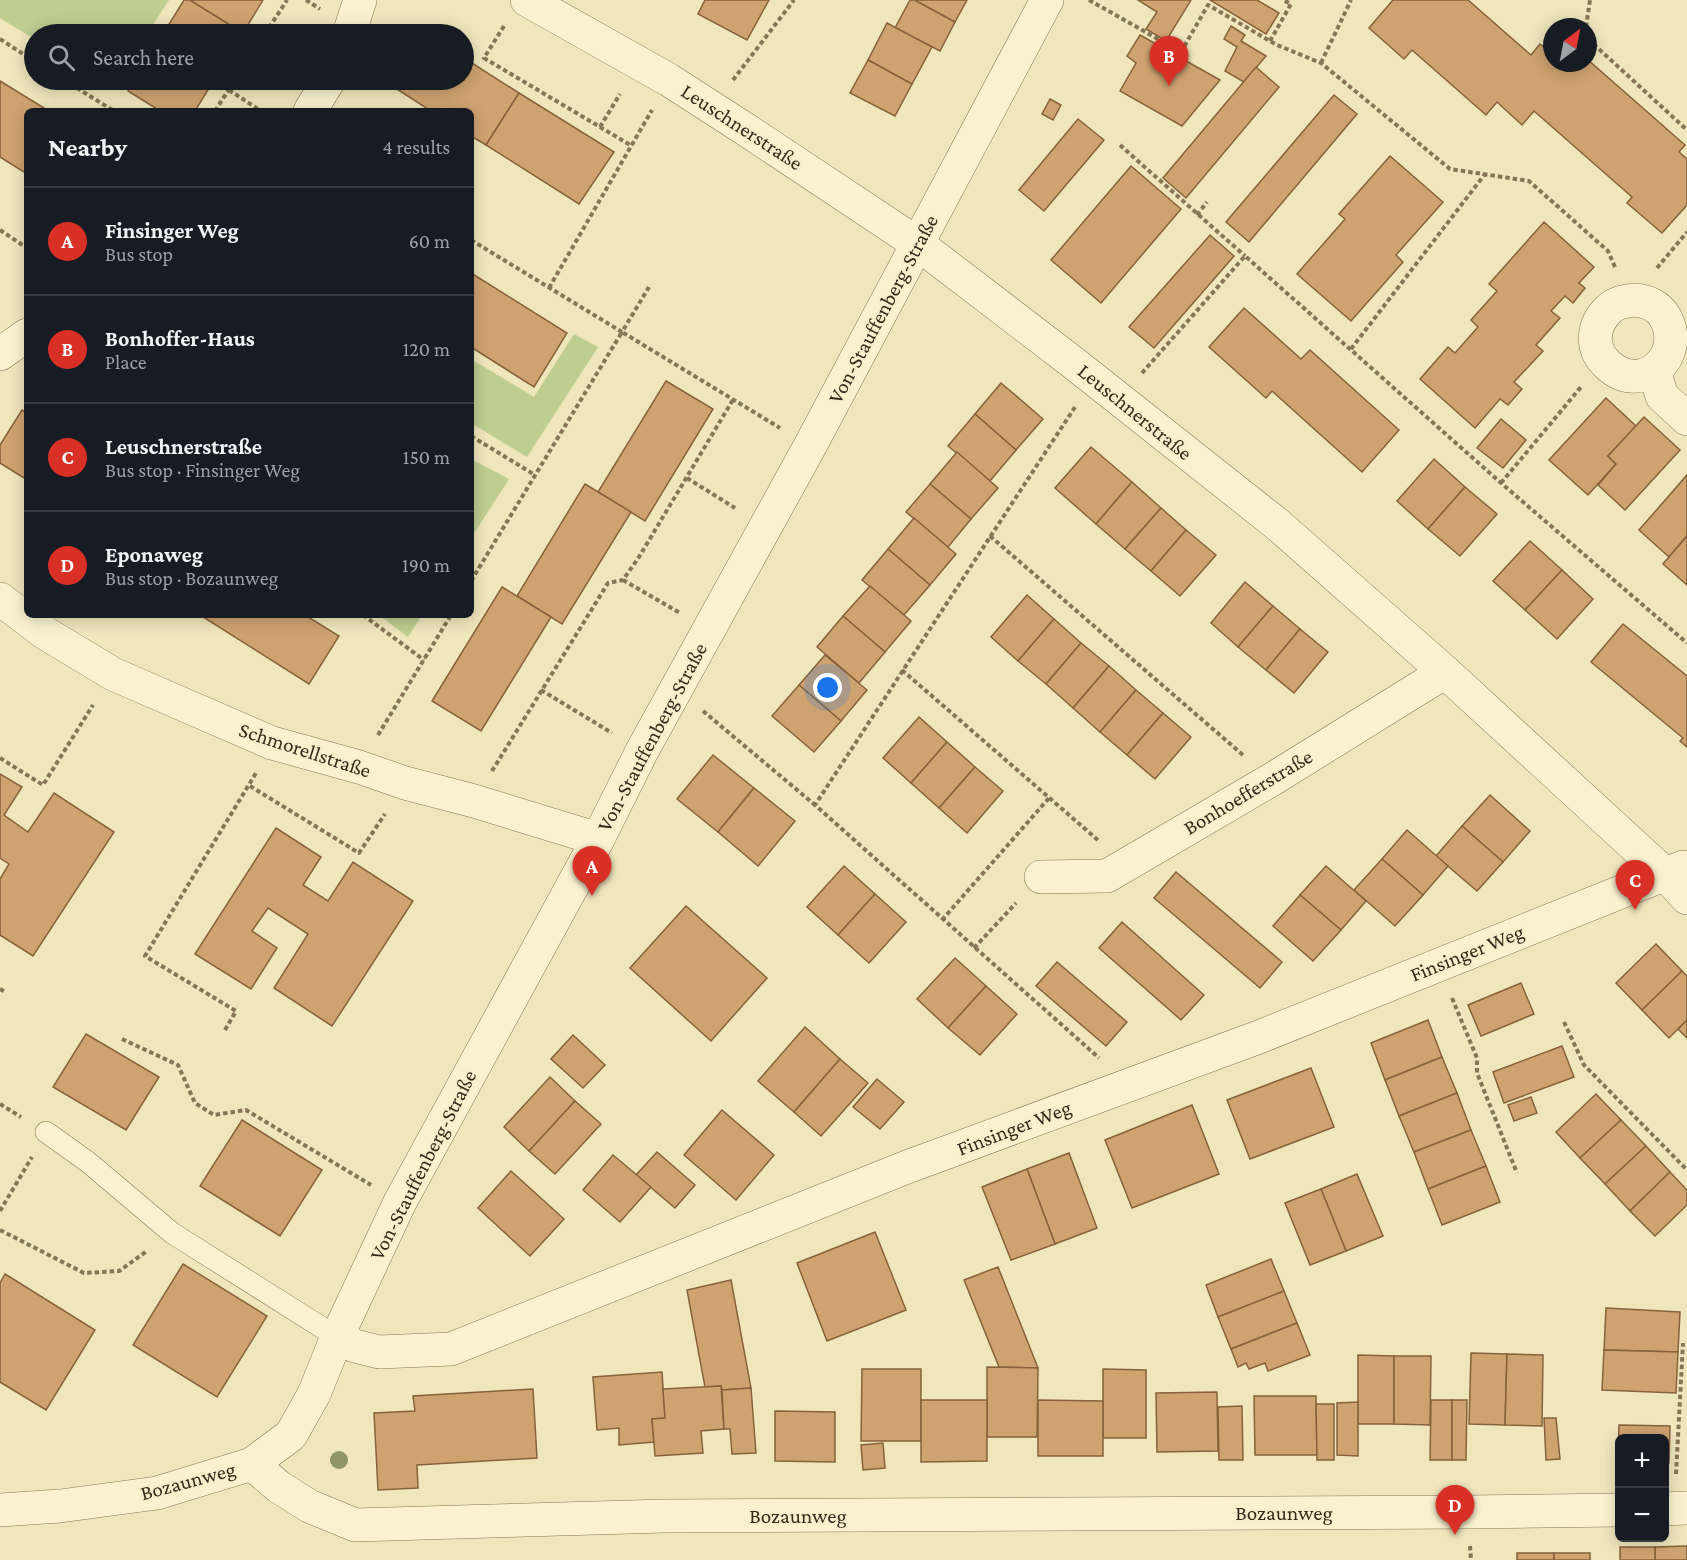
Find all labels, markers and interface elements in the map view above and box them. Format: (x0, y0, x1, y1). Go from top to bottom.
north arrow (1543, 18, 1597, 72)
search box (24, 24, 474, 90)
pin: B (1150, 36, 1188, 86)
icon: search (45, 41, 78, 74)
text: Search here (93, 45, 194, 70)
street label: Leuschnerstraße (677, 79, 807, 175)
text: Nearby (48, 133, 127, 162)
text: 4 results (383, 136, 450, 158)
street label: Von-Stauffenberg-Straße (823, 211, 943, 407)
text: Finsinger Weg (105, 218, 239, 243)
text: A (62, 230, 73, 252)
text: 60 m (409, 230, 450, 252)
text: Bus stop (105, 243, 173, 265)
text: Bonhoffer-Haus (105, 326, 255, 351)
text: B (62, 338, 73, 360)
text: 120 m (403, 338, 450, 360)
text: Place (105, 351, 147, 373)
street label: Leuschnerstraße (1073, 359, 1197, 465)
text: Leuschnerstraße (105, 434, 262, 459)
text: C (61, 446, 74, 468)
text: 150 m (403, 446, 450, 468)
text: Bus stop · Finsinger Weg (105, 459, 300, 481)
text: Eponaweg (105, 542, 203, 567)
text: D (61, 554, 74, 576)
text: 190 m (402, 554, 450, 576)
text: Bus stop · Bozaunweg (105, 567, 278, 589)
street label: Von-Stauffenberg-Straße (592, 639, 712, 835)
your location (813, 673, 842, 702)
street label: Schmorellstraße (236, 717, 374, 783)
street label: Bonhoefferstraße (1179, 744, 1317, 840)
pin: A (572, 846, 612, 896)
pin: C (1616, 860, 1654, 910)
street label: Finsinger Weg (1407, 919, 1527, 987)
street label: Von-Stauffenberg-Straße (365, 1066, 481, 1264)
street label: Finsinger Weg (953, 1095, 1075, 1161)
map controls (1615, 1434, 1669, 1542)
button: + (1615, 1434, 1669, 1488)
street label: Bozaunweg (138, 1457, 238, 1505)
pin: D (1436, 1486, 1474, 1535)
button: − (1615, 1488, 1669, 1542)
street label: Bozaunweg (1235, 1501, 1333, 1525)
street label: Bozaunweg (749, 1504, 847, 1528)

